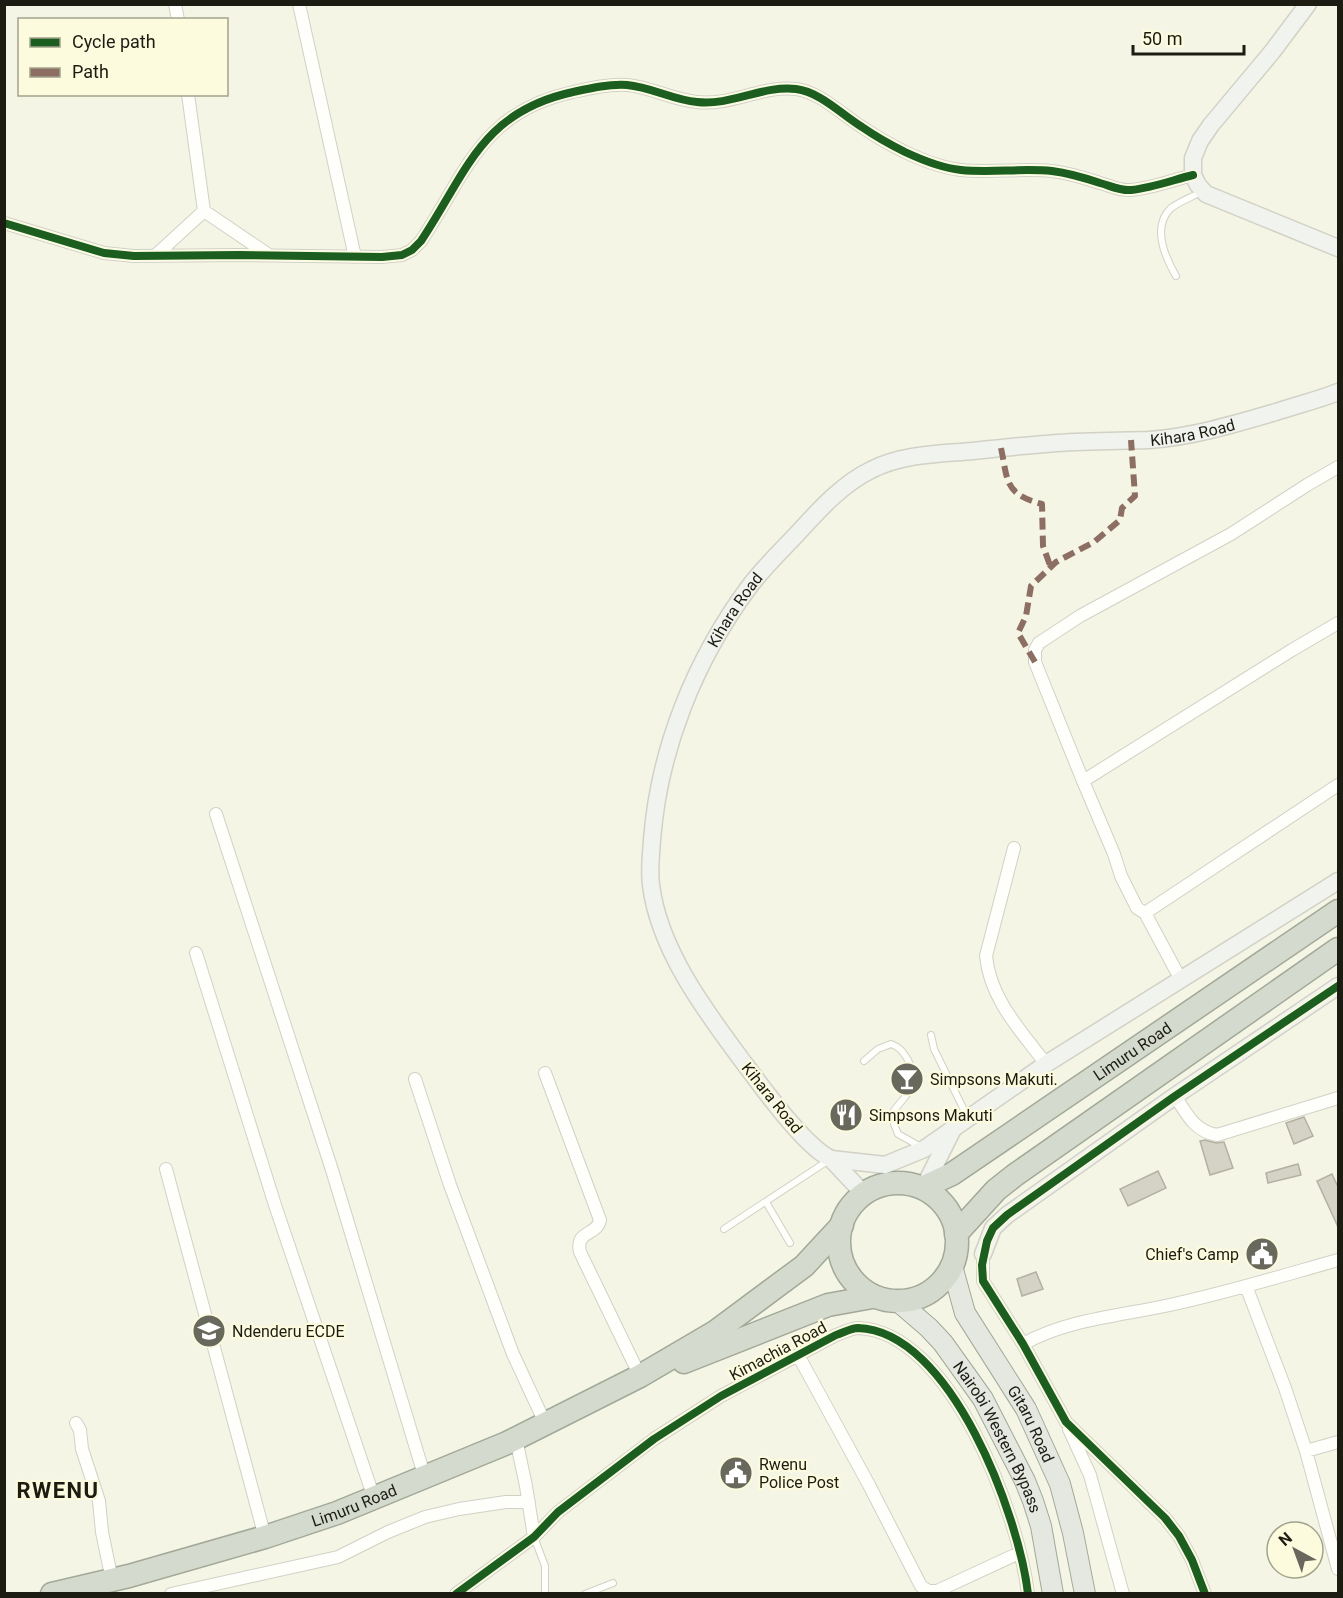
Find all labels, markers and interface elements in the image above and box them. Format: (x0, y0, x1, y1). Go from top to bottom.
legend (18, 18, 228, 96)
scale bar (1133, 18, 1244, 56)
text: 50 m (1142, 28, 1182, 49)
text: Cycle path (72, 31, 156, 52)
text: Path (72, 61, 109, 82)
street label: Kihara Road (1149, 415, 1237, 449)
street label: Kihara Road (703, 568, 766, 651)
street label: Limuru Road (1090, 1018, 1175, 1084)
street label: Kihara Road (738, 1059, 806, 1137)
bar icon: Simpsons Makuti. (889, 1061, 925, 1097)
place label: Simpsons Makuti. (930, 1070, 1058, 1089)
restaurant icon: Simpsons Makuti (828, 1097, 864, 1133)
place label: Simpsons Makuti (869, 1106, 993, 1125)
public building icon: Chief's Camp (1244, 1236, 1280, 1272)
place label: Chief's Camp (1145, 1245, 1239, 1264)
school or university icon: Ndenderu ECDE (191, 1313, 227, 1349)
street label: Kimachia Road (726, 1317, 830, 1385)
place label: Ndenderu ECDE (232, 1322, 345, 1341)
street label: Nairobi Western Bypass (949, 1357, 1046, 1515)
street label: Gitaru Road (1004, 1382, 1058, 1465)
public building icon: Rwenu Police Post (718, 1455, 754, 1491)
place label: Rwenu Police Post (759, 1455, 839, 1492)
district label: RWENU (16, 1478, 100, 1503)
street label: Limuru Road (309, 1480, 400, 1530)
north arrow (1265, 1520, 1325, 1580)
text: N (1275, 1528, 1296, 1550)

